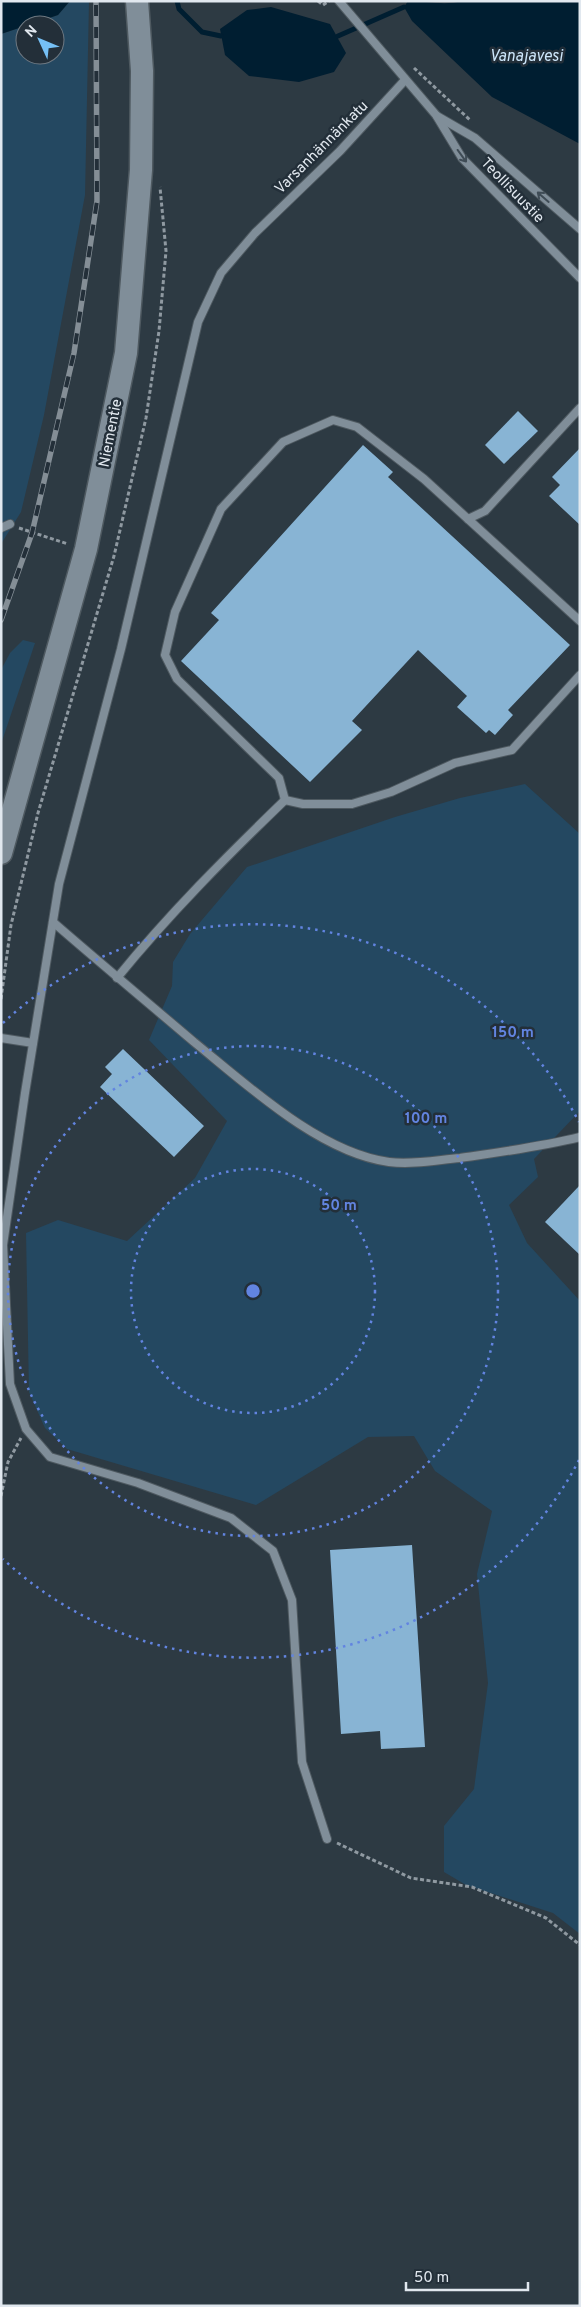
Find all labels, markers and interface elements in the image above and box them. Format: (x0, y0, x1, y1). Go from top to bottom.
north arrow (15, 15, 65, 65)
text: N (22, 22, 41, 42)
water label: Vanajavesi (489, 47, 564, 67)
street label: Varsanhännänkatu (271, 97, 373, 199)
one-way arrow (457, 149, 467, 163)
street label: Teollisuustie (476, 154, 548, 228)
one-way arrow (537, 191, 550, 203)
street label: Niementie (96, 397, 127, 469)
text: 150 m (492, 1024, 534, 1043)
text: 100 m (405, 1110, 447, 1129)
text: 50 m (321, 1197, 357, 1216)
centre of rings (244, 1282, 262, 1300)
scale bar (406, 2260, 528, 2292)
text: 50 m (414, 2269, 449, 2288)

